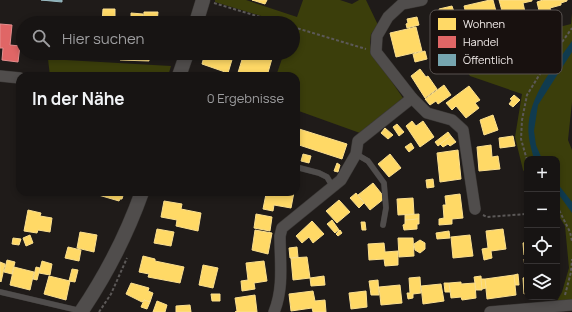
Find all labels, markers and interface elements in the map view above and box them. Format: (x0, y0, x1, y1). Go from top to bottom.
legend (430, 10, 562, 74)
search box (16, 16, 300, 60)
text: Wohnen (463, 16, 505, 31)
icon: search (30, 27, 52, 49)
text: Hier suchen (62, 28, 144, 49)
text: Handel (463, 34, 499, 49)
text: Öffentlich (463, 52, 513, 67)
text: In der Nähe (32, 87, 125, 110)
text: 0 Ergebnisse (207, 89, 284, 107)
map controls (524, 156, 560, 300)
button: + (524, 156, 560, 192)
button: − (524, 192, 560, 228)
button: locate (524, 228, 560, 264)
button: layers (524, 264, 560, 300)

